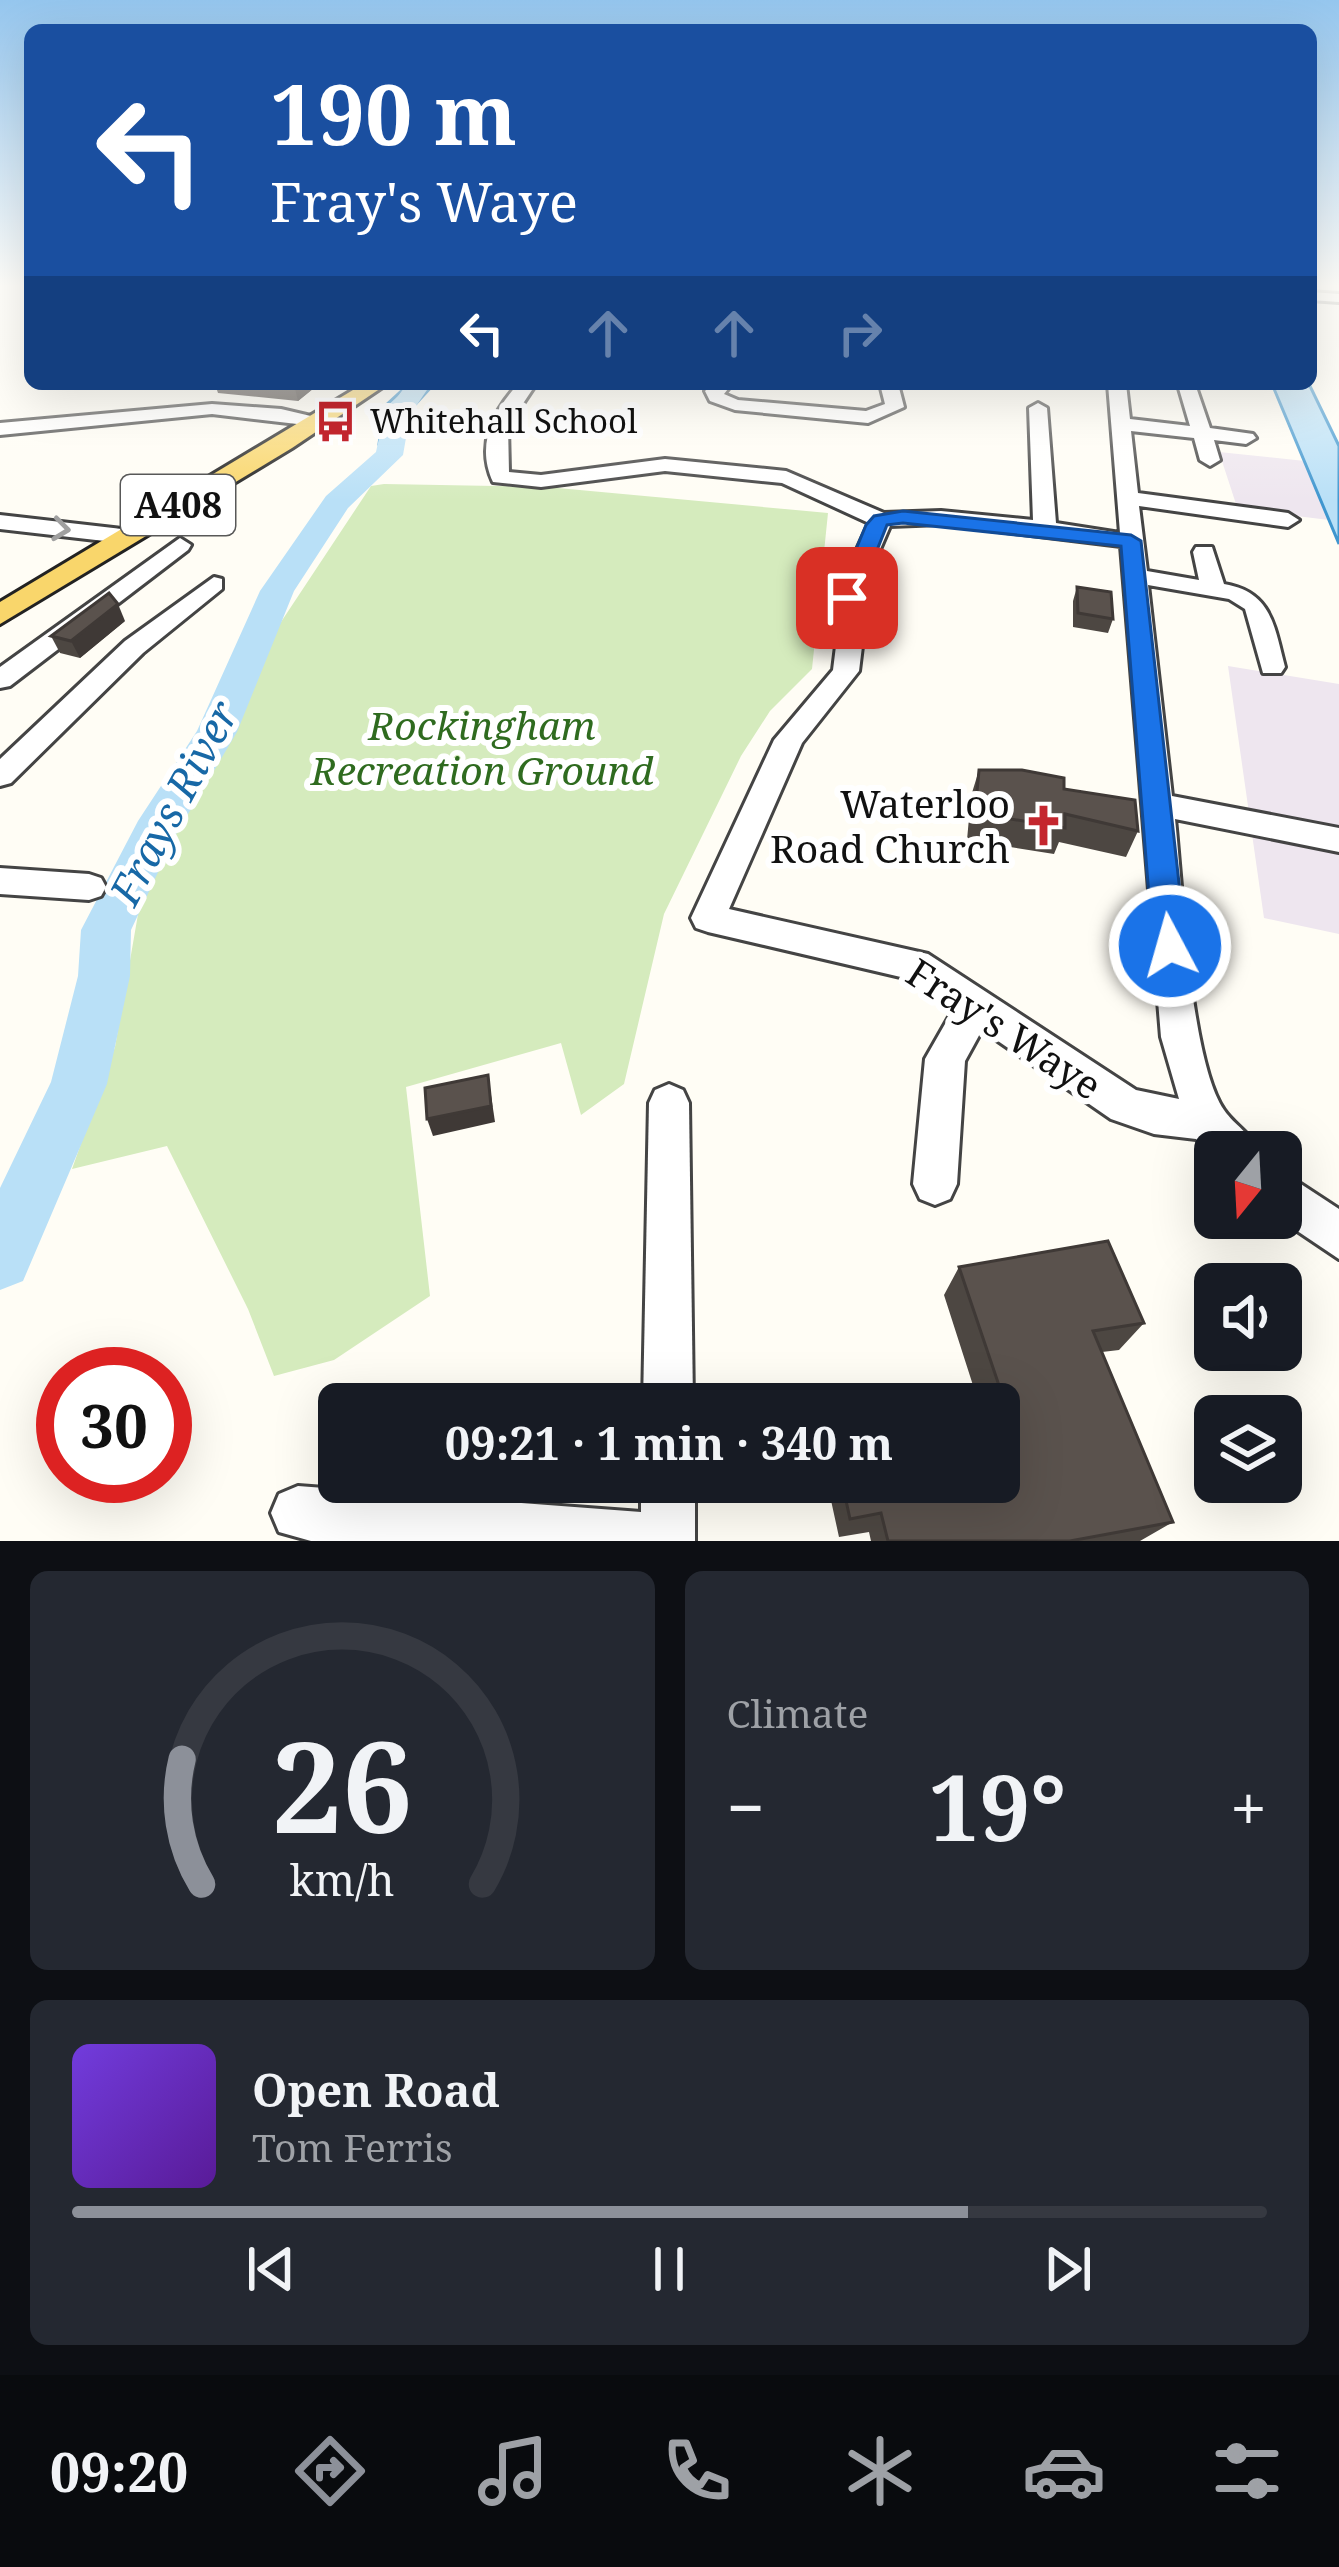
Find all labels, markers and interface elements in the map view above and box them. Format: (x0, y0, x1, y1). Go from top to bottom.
text: 190 m (270, 55, 517, 170)
icon: left (72, 72, 228, 228)
text: Fray's Waye (270, 164, 578, 238)
icon: left (449, 300, 515, 366)
icon: ahead (575, 300, 641, 366)
icon: ahead (701, 300, 767, 366)
icon: right (827, 300, 893, 366)
bus stop icon: Whitehall School (313, 398, 359, 444)
place label: Whitehall School (370, 398, 637, 443)
road number: A408 (121, 475, 235, 535)
one-way arrow (51, 515, 71, 541)
pin (796, 547, 898, 649)
icon: arrive (814, 565, 880, 631)
water label: Frays River (95, 690, 250, 915)
park label: Rockingham Recreation Ground (310, 698, 654, 796)
place label: Waterloo Road Church (770, 776, 1010, 874)
church icon: Waterloo Road Church (1021, 803, 1067, 849)
position arrow (1107, 883, 1233, 1009)
street label: Fray's Waye (897, 945, 1112, 1111)
north arrow (1194, 1131, 1302, 1239)
map controls (1194, 1131, 1302, 1503)
button: sound (1194, 1263, 1302, 1371)
speed limit sign: 30 (36, 1347, 192, 1503)
button: layers (1194, 1395, 1302, 1503)
text: 09:21 · 1 min · 340 m (445, 1412, 893, 1473)
text: Climate (727, 1686, 868, 1739)
text: 26 (272, 1700, 413, 1870)
text: 19° (929, 1745, 1066, 1867)
text: − (727, 1761, 765, 1851)
text: + (1230, 1761, 1267, 1851)
text: km/h (290, 1849, 395, 1908)
text: Open Road (252, 2059, 500, 2120)
text: Tom Ferris (252, 2120, 453, 2173)
icon: previous (238, 2236, 304, 2302)
icon: pause (636, 2236, 702, 2302)
icon: next (1035, 2236, 1101, 2302)
icon: directions (288, 2429, 372, 2513)
icon: music (471, 2429, 555, 2513)
icon: phone (655, 2429, 739, 2513)
icon: climate (838, 2429, 922, 2513)
icon: car (1022, 2429, 1106, 2513)
icon: filters (1205, 2429, 1289, 2513)
text: 09:20 (50, 2434, 188, 2508)

